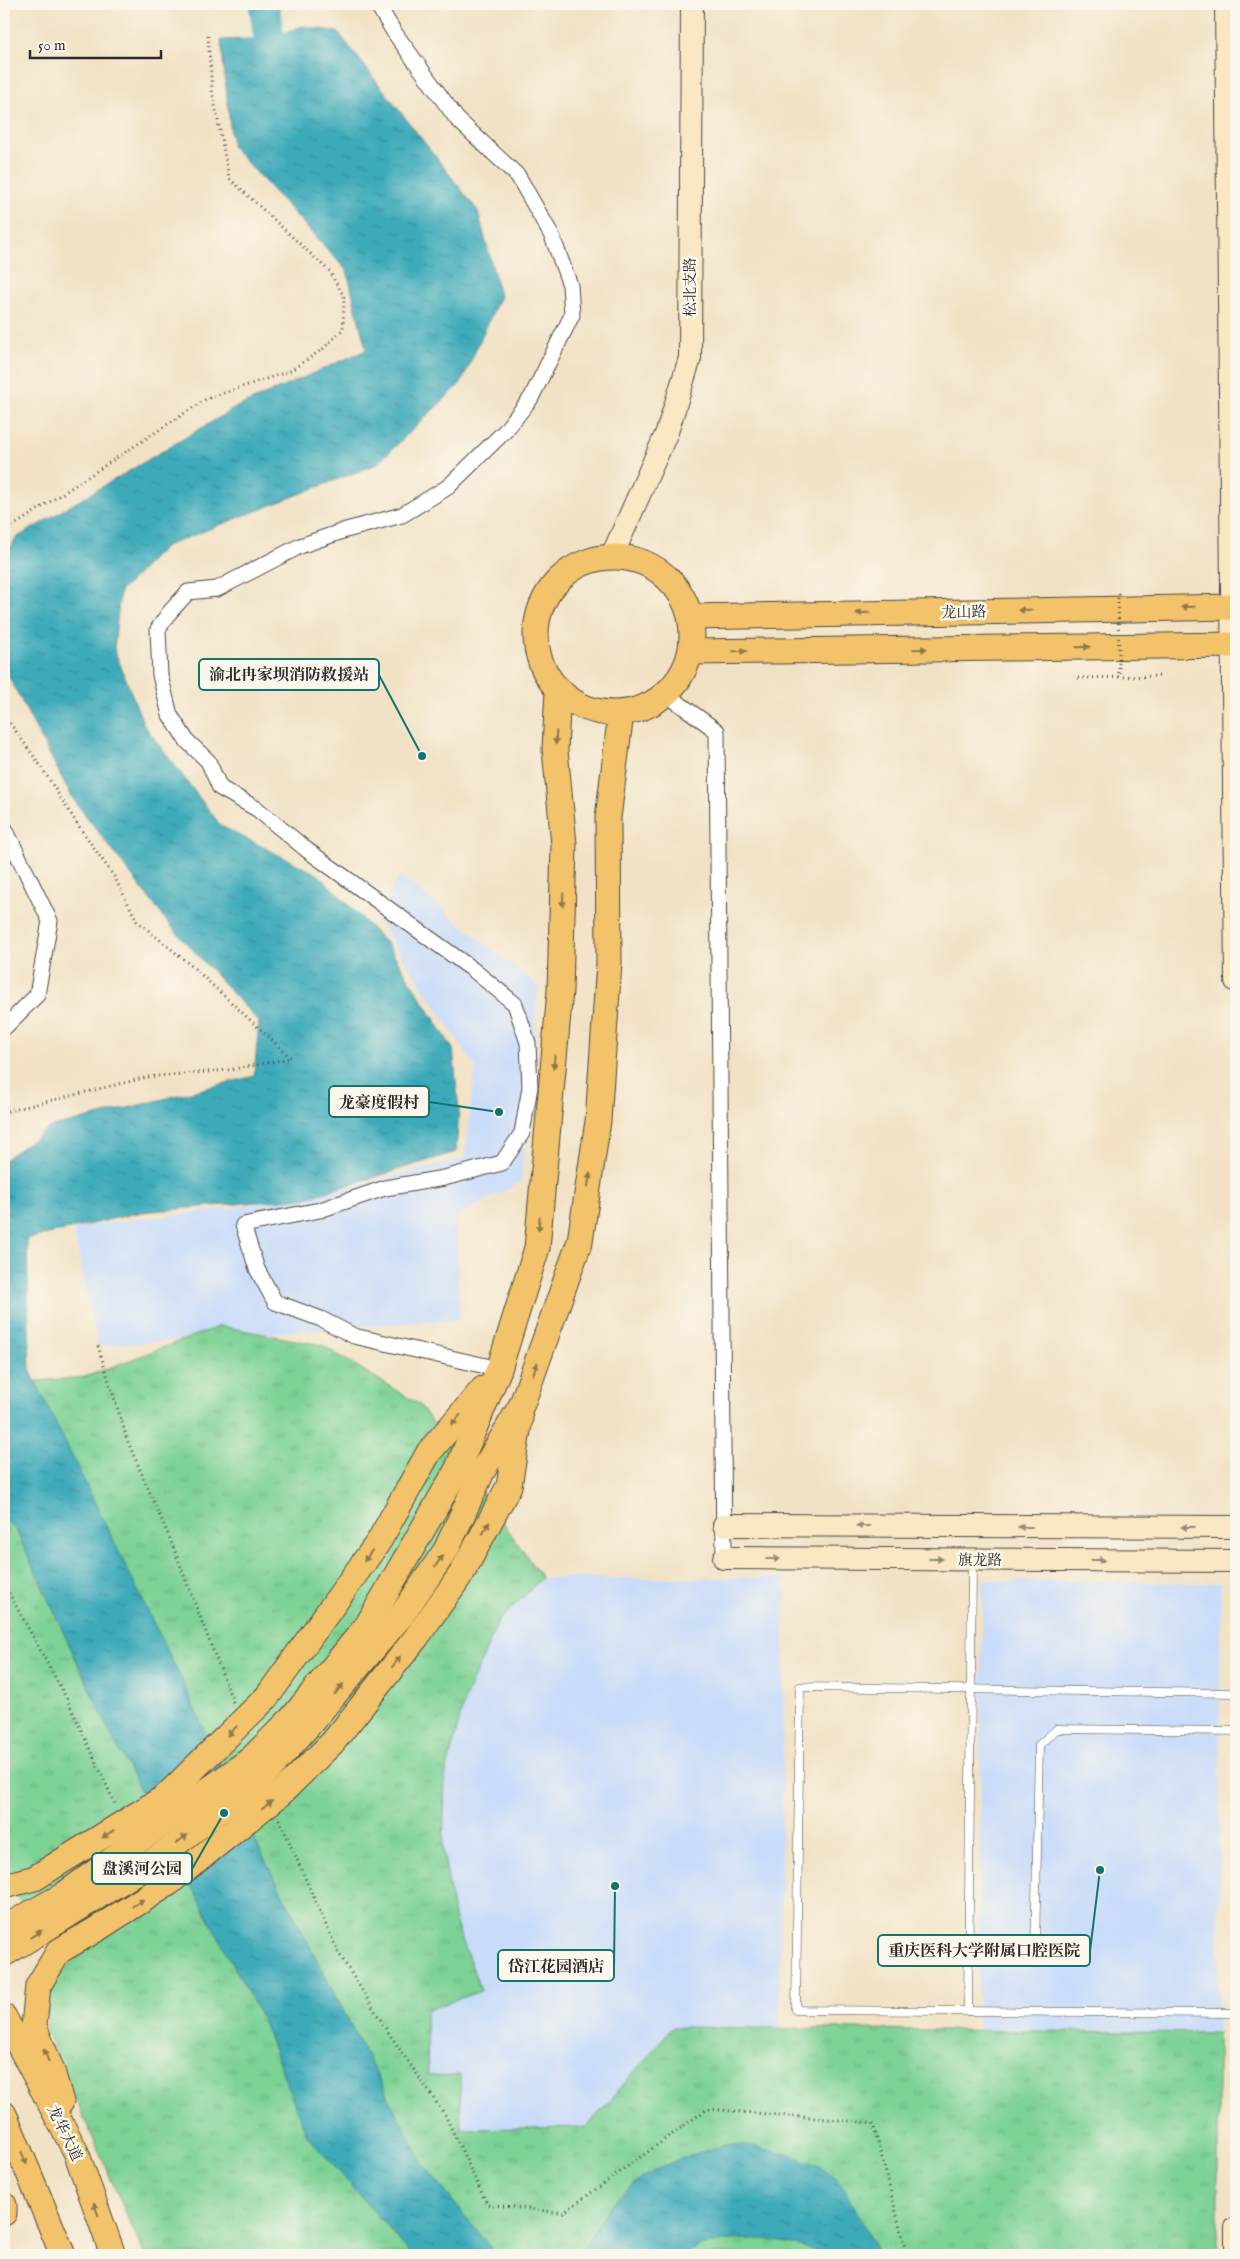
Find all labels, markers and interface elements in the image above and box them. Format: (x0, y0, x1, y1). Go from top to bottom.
scale bar (30, 28, 161, 60)
text: 50 m (38, 36, 66, 55)
street label: 松北支路 (681, 257, 700, 317)
street label: 龙山路 (941, 603, 987, 622)
one-way arrow (1179, 604, 1195, 612)
one-way arrow (1017, 607, 1033, 615)
one-way arrow (854, 610, 870, 618)
one-way arrow (1075, 642, 1091, 650)
one-way arrow (912, 645, 928, 653)
one-way arrow (732, 647, 748, 655)
callout: 渝北冉家坝消防救援站 (199, 659, 379, 690)
text: 渝北冉家坝消防救援站 (209, 665, 369, 686)
one-way arrow (551, 730, 559, 746)
one-way arrow (559, 893, 567, 909)
one-way arrow (550, 1055, 558, 1071)
callout: 龙豪度假村 (329, 1086, 429, 1117)
text: 龙豪度假村 (339, 1093, 419, 1114)
one-way arrow (586, 1172, 594, 1188)
one-way arrow (535, 1217, 543, 1233)
one-way arrow (531, 1361, 539, 1376)
one-way arrow (451, 1413, 462, 1426)
one-way arrow (482, 1521, 491, 1534)
one-way arrow (854, 1522, 870, 1530)
one-way arrow (1017, 1523, 1033, 1531)
one-way arrow (1179, 1523, 1195, 1531)
one-way arrow (363, 1549, 373, 1563)
street label: 旗龙路 (957, 1551, 1003, 1570)
one-way arrow (434, 1554, 444, 1567)
one-way arrow (765, 1555, 781, 1563)
one-way arrow (928, 1555, 944, 1563)
one-way arrow (1090, 1556, 1106, 1564)
one-way arrow (391, 1656, 402, 1669)
one-way arrow (333, 1683, 345, 1695)
one-way arrow (226, 1725, 238, 1737)
one-way arrow (260, 1799, 273, 1810)
one-way arrow (101, 1829, 114, 1839)
one-way arrow (175, 1834, 188, 1845)
callout: 盘溪河公园 (92, 1853, 192, 1884)
text: 盘溪河公园 (102, 1860, 182, 1880)
one-way arrow (131, 1898, 144, 1908)
one-way arrow (30, 1930, 43, 1939)
callout: 重庆医科大学附属口腔医院 (878, 1935, 1090, 1966)
text: 重庆医科大学附属口腔医院 (888, 1941, 1080, 1962)
callout: 岱江花园酒店 (498, 1950, 614, 1981)
text: 岱江花园酒店 (508, 1957, 604, 1978)
one-way arrow (42, 2047, 50, 2062)
street label: 龙华大道 (43, 2102, 86, 2164)
one-way arrow (20, 2151, 28, 2165)
one-way arrow (92, 2202, 99, 2217)

